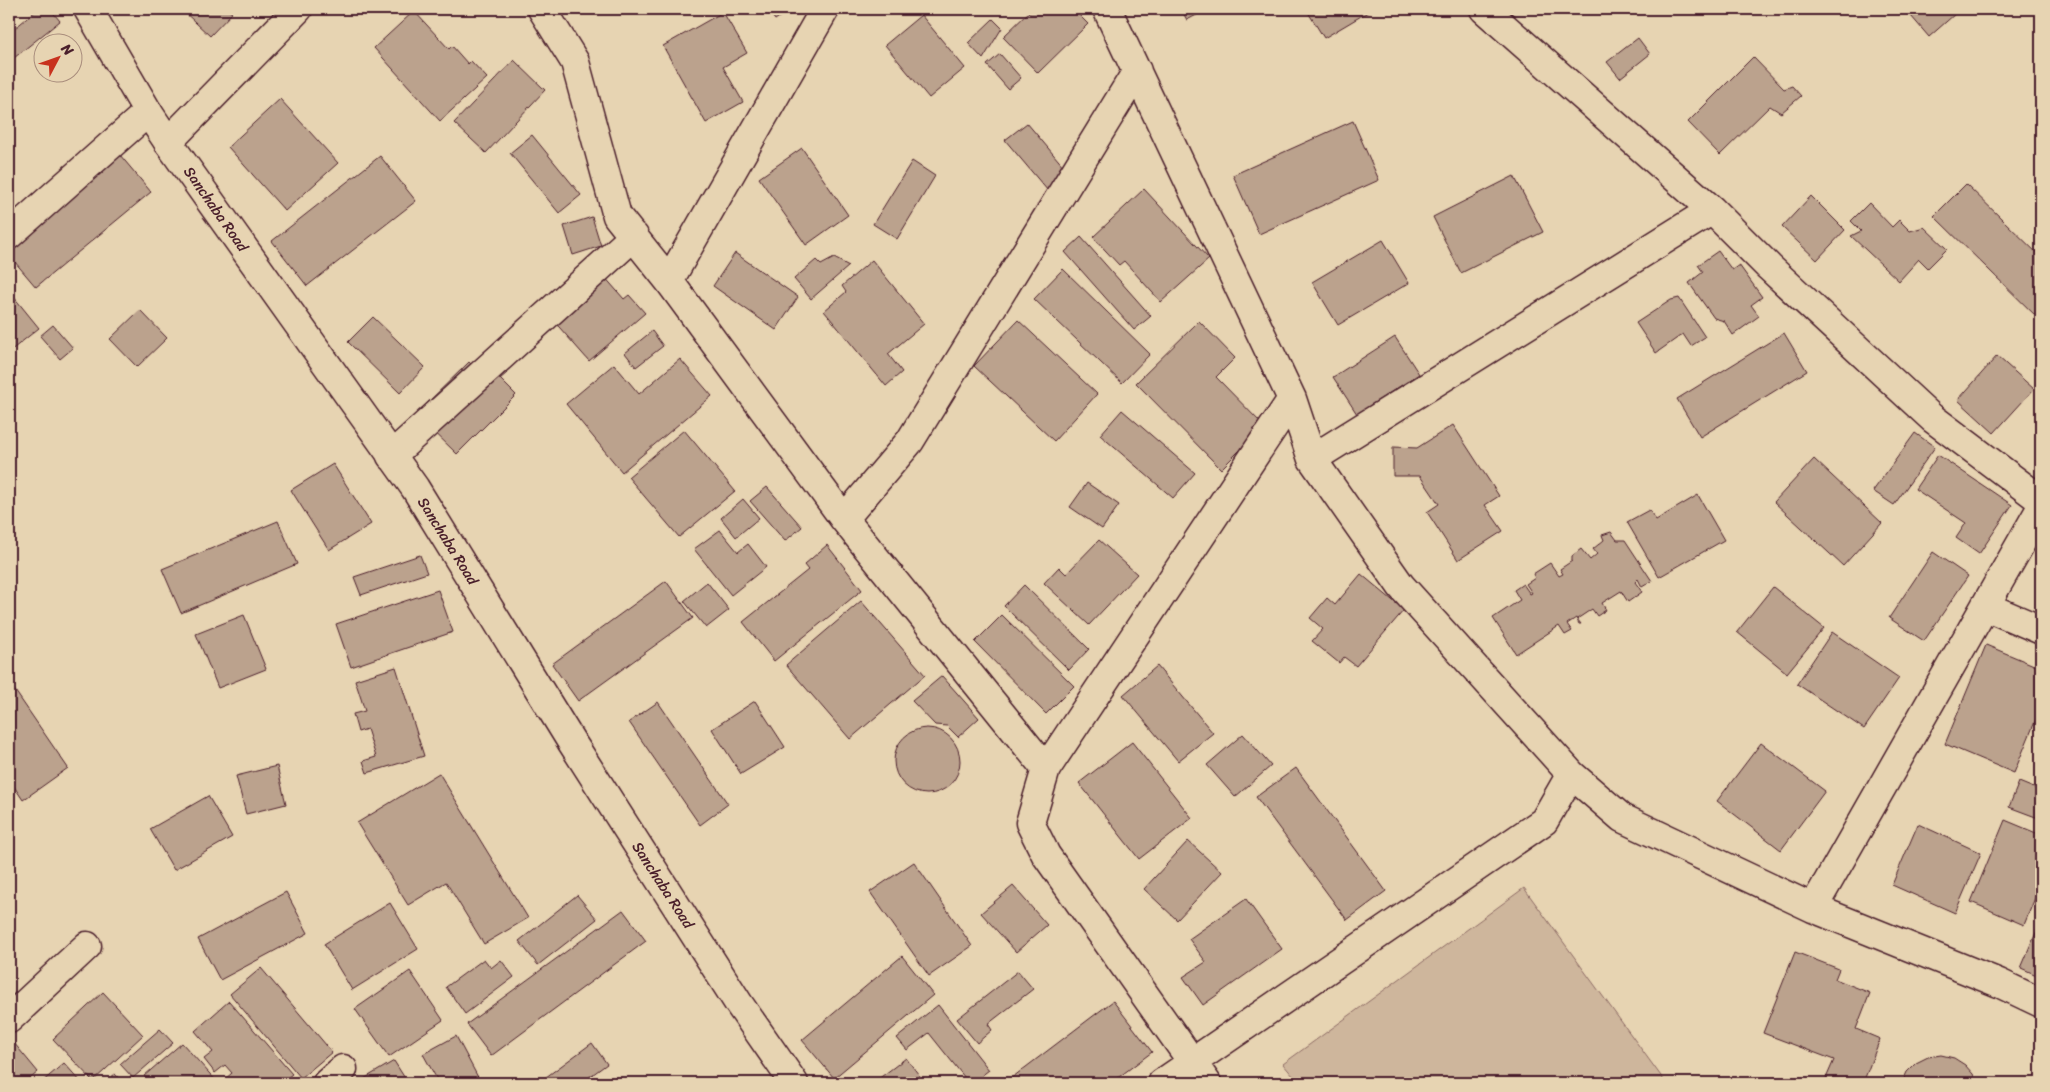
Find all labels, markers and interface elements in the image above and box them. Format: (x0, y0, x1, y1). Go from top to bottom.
north arrow (32, 32, 82, 82)
text: N (54, 37, 80, 62)
street label: Sanchaba Road (177, 161, 256, 258)
street label: Sanchaba Road (411, 492, 486, 591)
street label: Sanchaba Road (625, 836, 702, 935)

